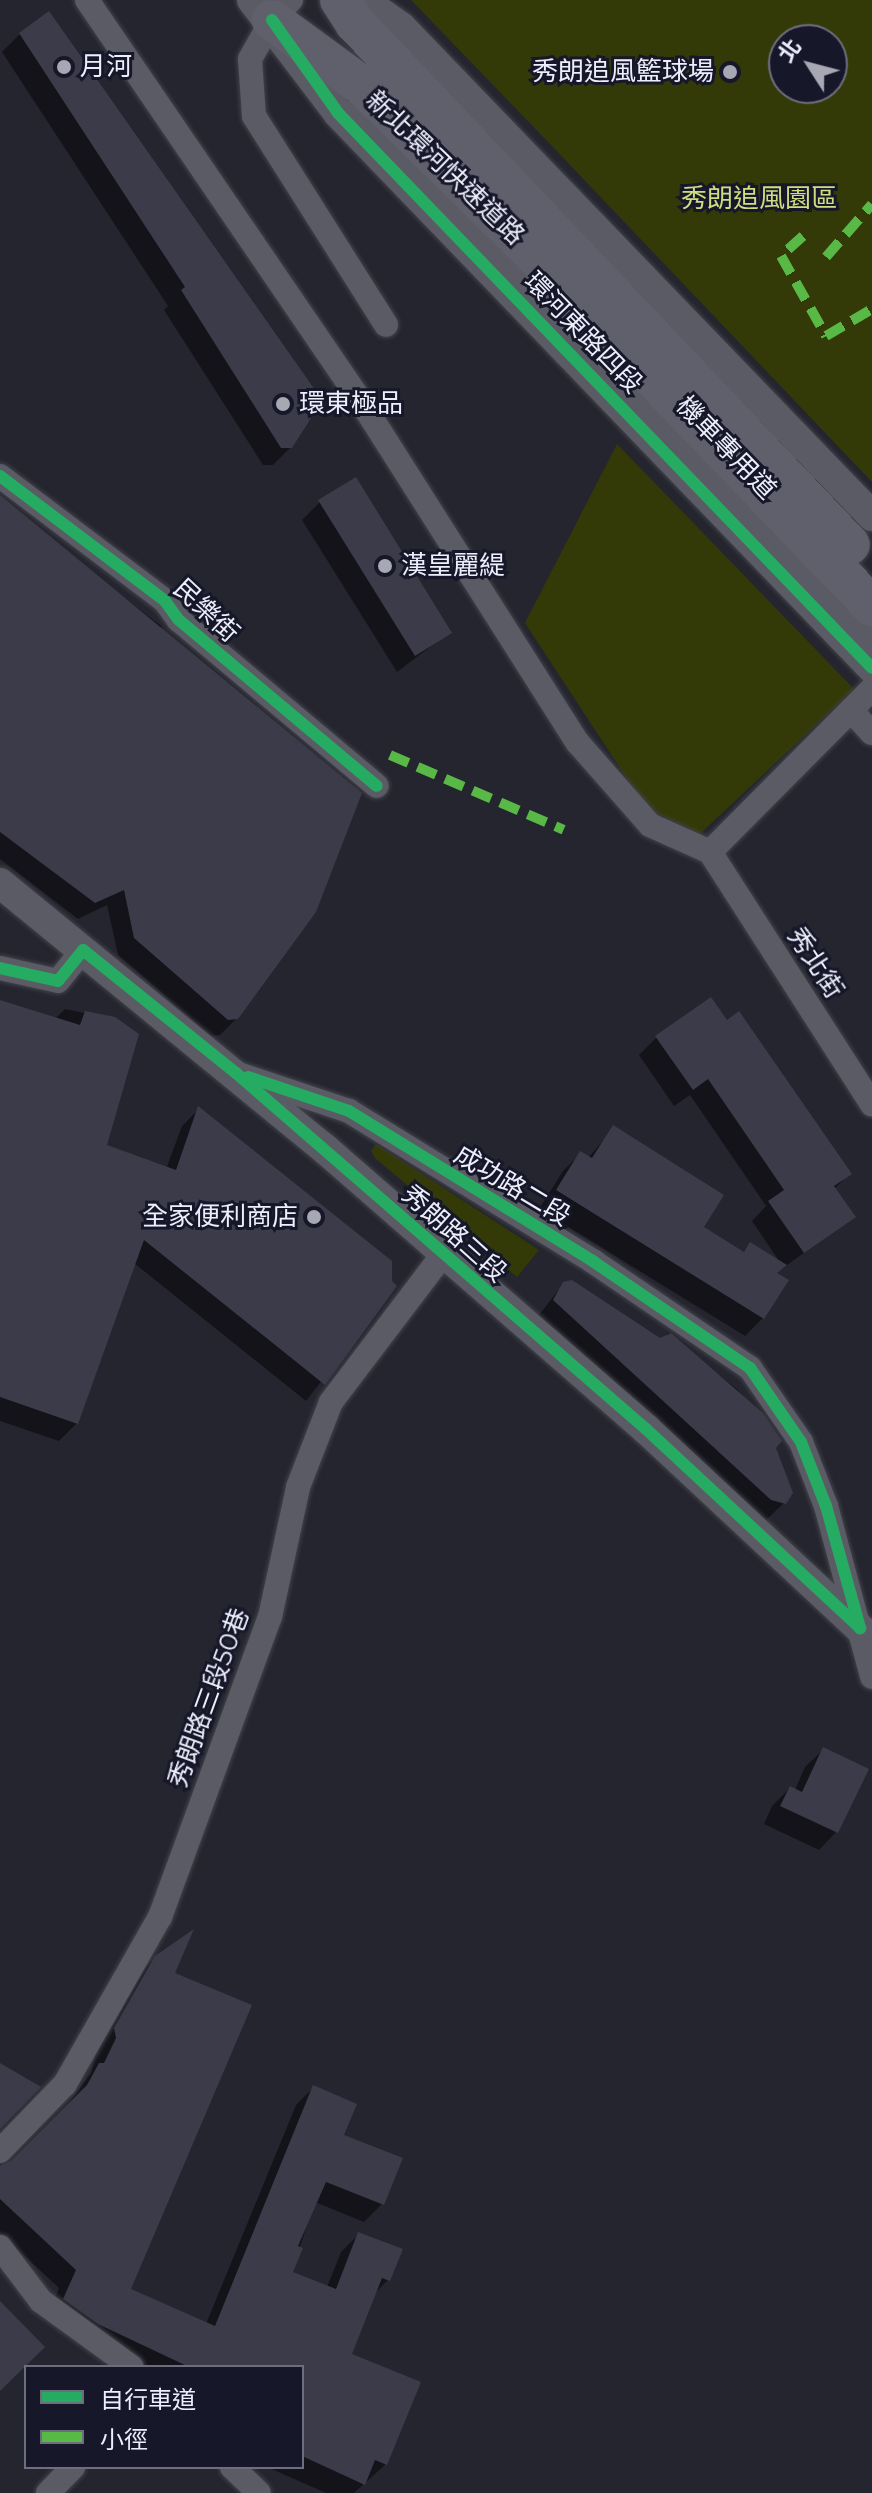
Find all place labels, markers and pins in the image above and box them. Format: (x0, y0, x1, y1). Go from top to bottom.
place label: 月河 (80, 51, 132, 83)
place label: 秀朗追風籃球場 (532, 56, 714, 88)
marker: 月河 (55, 58, 73, 76)
marker: 秀朗追風籃球場 (721, 63, 739, 81)
place label: 環東極品 (299, 388, 403, 420)
marker: 環東極品 (274, 395, 292, 413)
place label: 漢皇麗緹 (401, 550, 505, 582)
marker: 漢皇麗緹 (376, 557, 394, 575)
place label: 全家便利商店 (142, 1201, 298, 1233)
marker: 全家便利商店 (305, 1208, 323, 1226)

